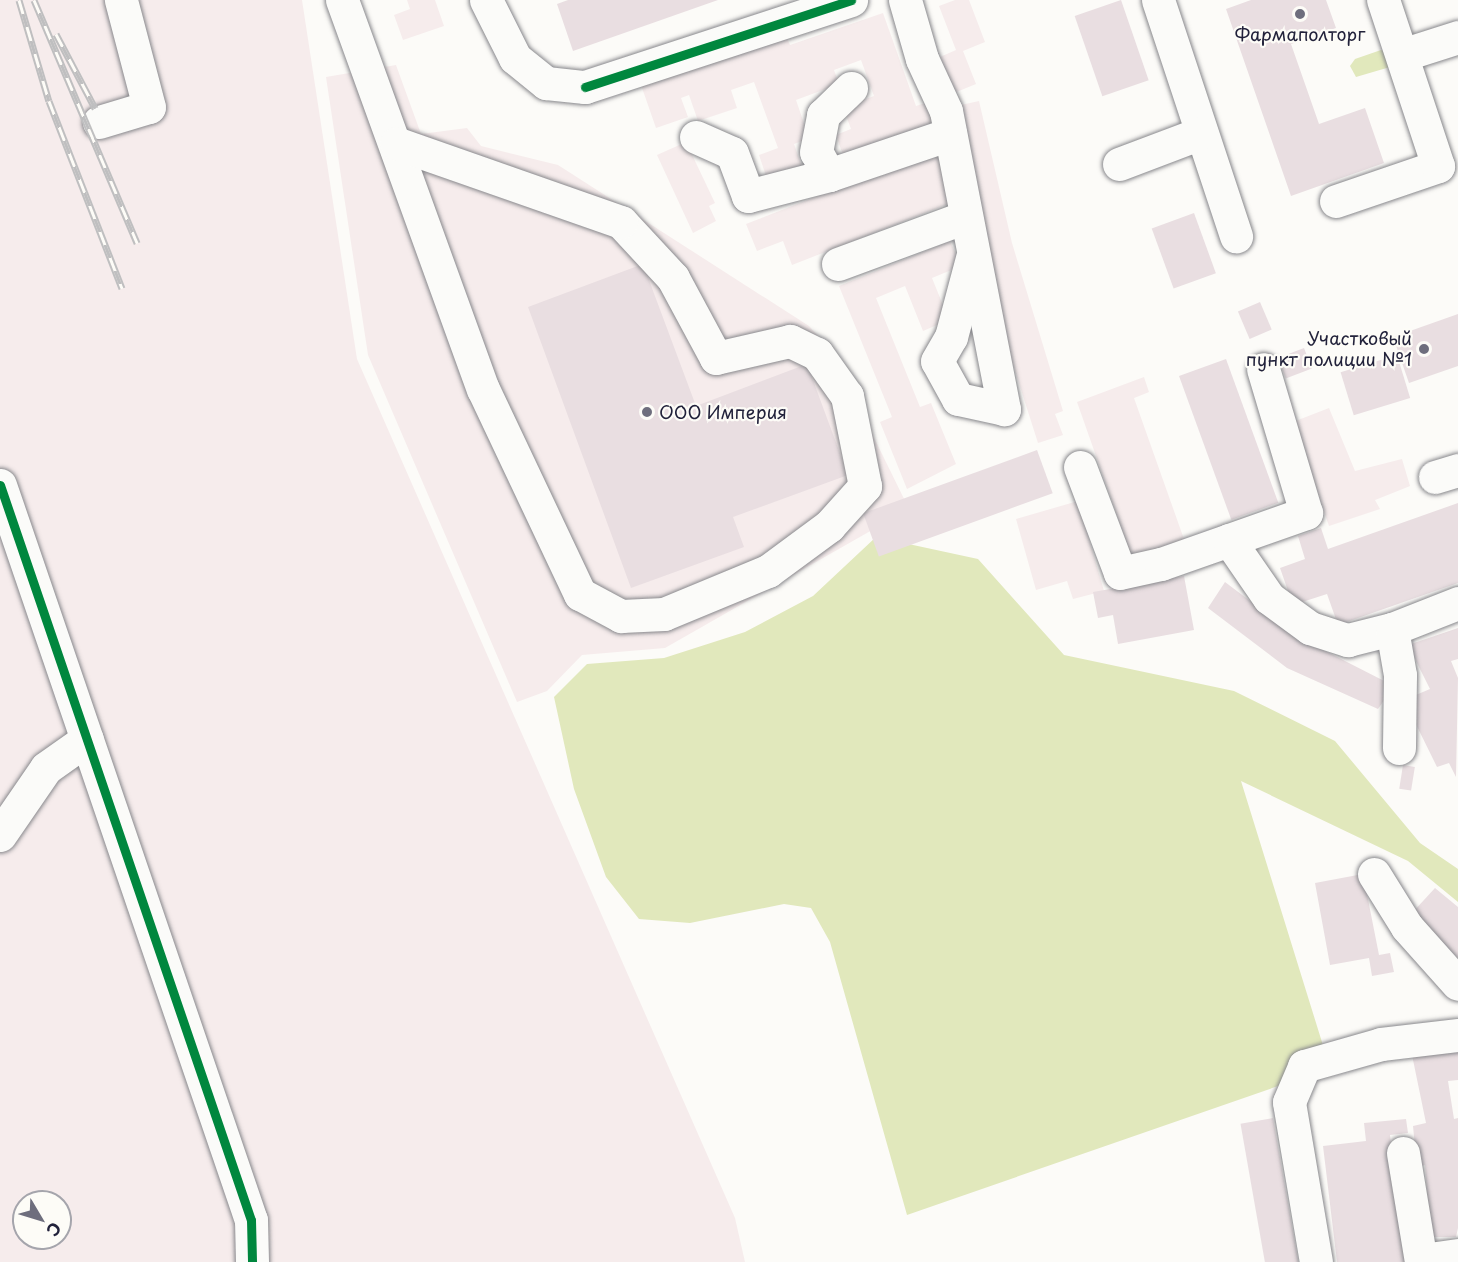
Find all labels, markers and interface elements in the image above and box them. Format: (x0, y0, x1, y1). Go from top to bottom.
marker: Фармаполторг (1293, 7, 1307, 21)
place label: Фармаполторг (1235, 23, 1365, 45)
place label: Участковый пункт полиции №1 (1245, 328, 1412, 370)
marker: Участковый пункт полиции №1 (1417, 342, 1431, 356)
place label: ООО Империя (659, 401, 789, 423)
marker: ООО Империя (640, 405, 654, 419)
north arrow (12, 1190, 72, 1250)
text: С (41, 1218, 68, 1242)

